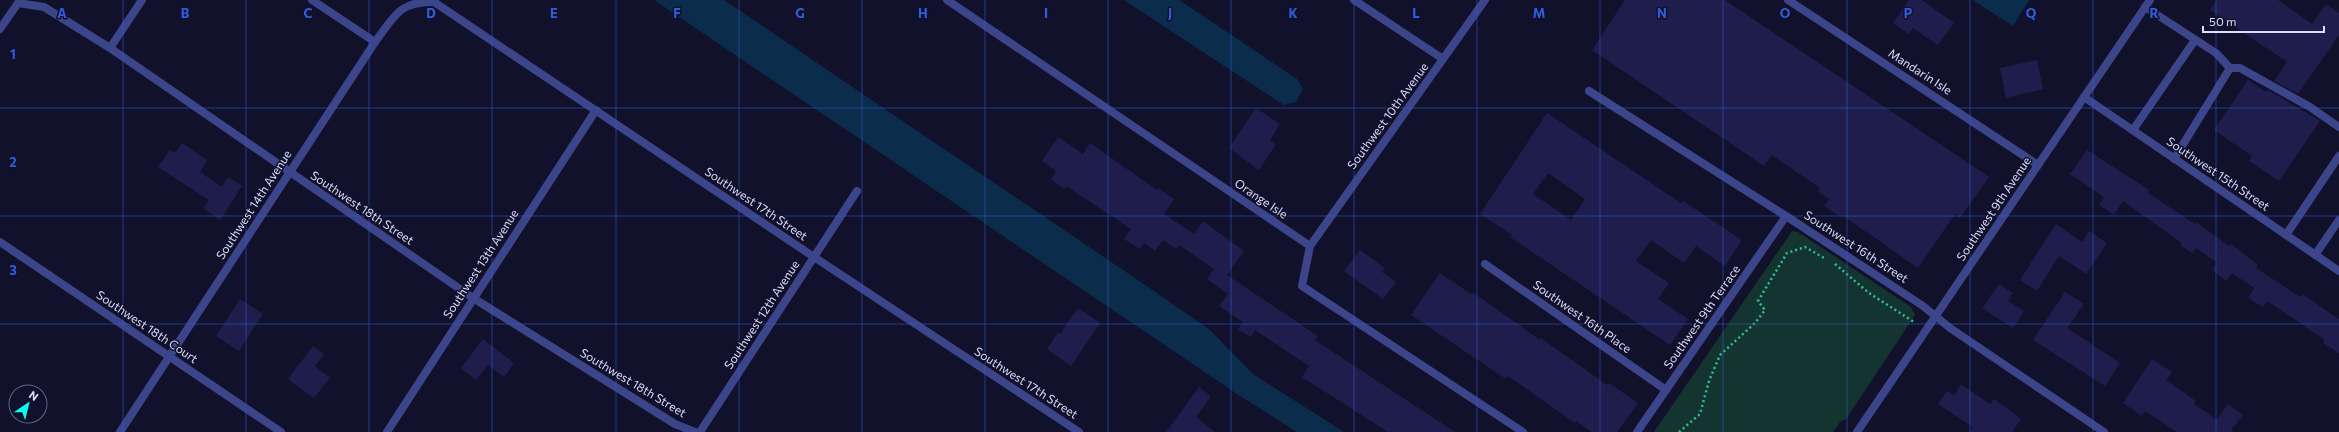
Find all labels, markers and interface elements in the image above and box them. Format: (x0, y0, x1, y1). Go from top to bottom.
text: A (57, 5, 67, 21)
text: B (181, 5, 190, 21)
text: C (304, 5, 313, 21)
text: D (426, 5, 436, 21)
text: E (550, 5, 558, 21)
text: F (673, 5, 681, 21)
text: G (795, 5, 805, 21)
text: H (918, 5, 928, 21)
text: I (1044, 5, 1048, 21)
text: J (1168, 5, 1172, 21)
text: K (1288, 5, 1298, 21)
text: L (1412, 5, 1420, 21)
text: M (1533, 5, 1545, 21)
text: N (1657, 5, 1667, 21)
text: O (1780, 5, 1791, 21)
text: P (1904, 5, 1913, 21)
text: Q (2026, 5, 2037, 21)
text: R (2150, 5, 2159, 21)
scale bar (2203, 8, 2324, 34)
text: 50 m (2209, 14, 2237, 28)
street label: Mandarin Isle (1886, 45, 1955, 97)
text: 1 (10, 46, 16, 62)
street label: Southwest 10th Avenue (1344, 60, 1430, 171)
street label: Southwest 15th Street (2164, 134, 2273, 213)
street label: Southwest 14th Avenue (213, 147, 294, 262)
text: 2 (9, 154, 17, 170)
street label: Southwest 9th Avenue (1953, 154, 2033, 263)
street label: Southwest 17th Street (703, 164, 810, 243)
street label: Southwest 18th Street (308, 167, 417, 247)
street label: Orange Isle (1232, 175, 1291, 221)
street label: Southwest 13th Avenue (440, 206, 521, 321)
street label: Southwest 16th Street (1802, 207, 1911, 285)
street label: Southwest 12th Avenue (721, 257, 802, 371)
text: 3 (9, 262, 17, 278)
street label: Southwest 9th Terrace (1660, 262, 1742, 371)
street label: Southwest 16th Place (1531, 277, 1634, 355)
street label: Southwest 18th Court (94, 287, 201, 365)
street label: Southwest 17th Street (972, 343, 1081, 421)
street label: Southwest 18th Street (578, 345, 689, 419)
north arrow (8, 384, 48, 424)
text: N (27, 388, 41, 403)

